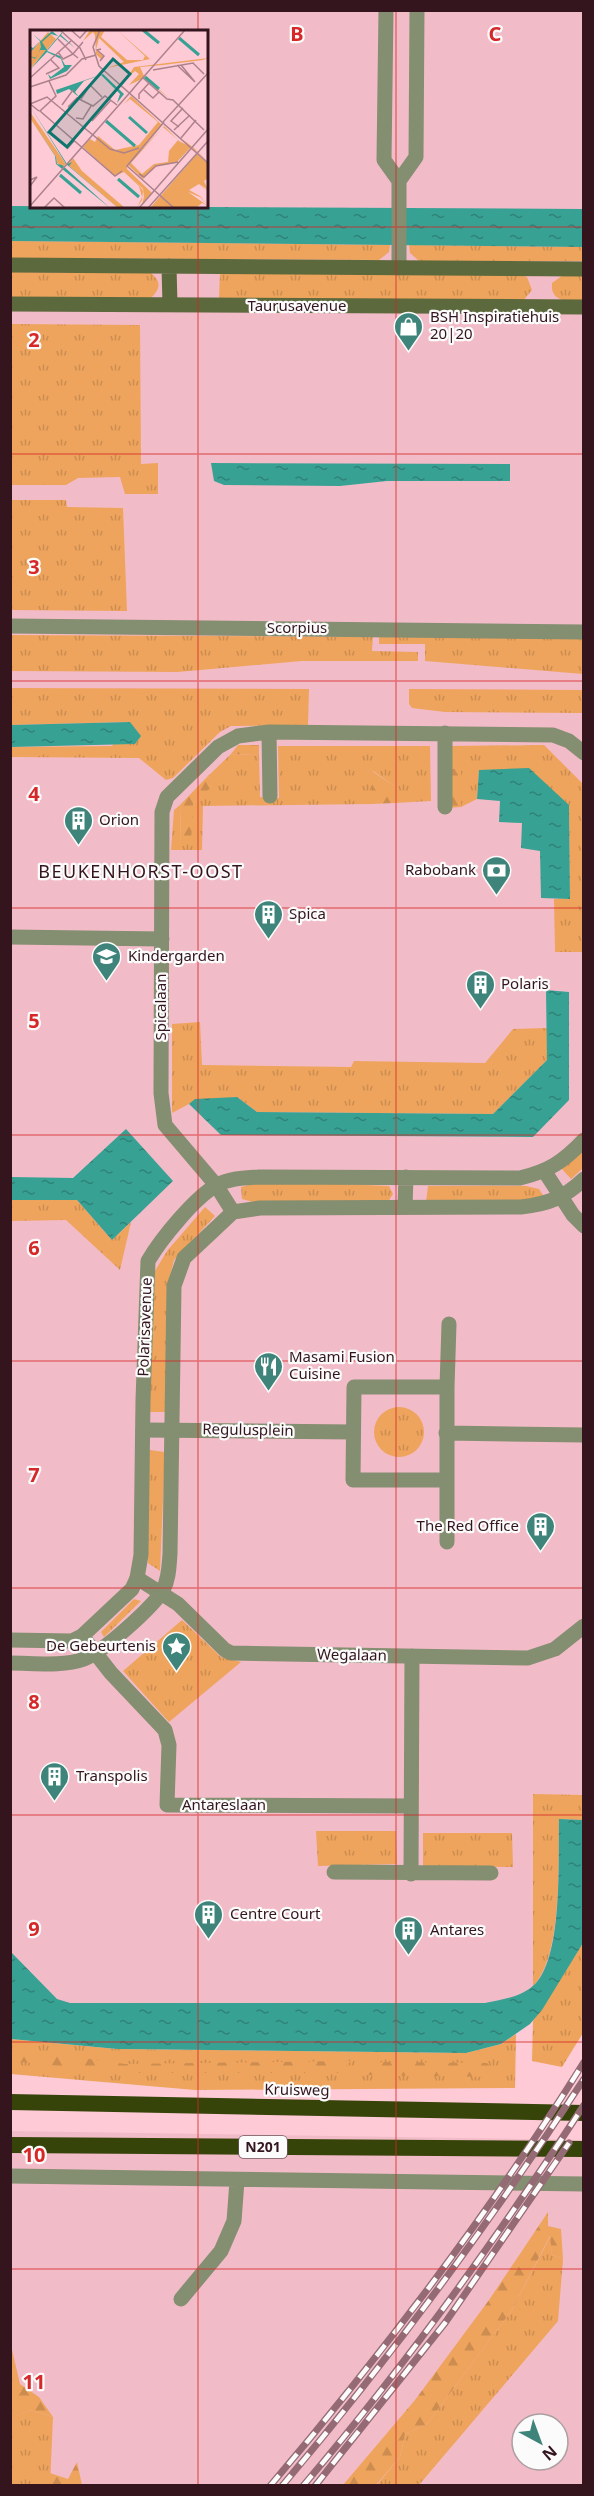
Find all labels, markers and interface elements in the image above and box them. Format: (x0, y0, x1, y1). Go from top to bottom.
text: B (290, 20, 304, 47)
text: C (489, 20, 502, 47)
inset map (30, 30, 208, 208)
street label: Taurusavenue (248, 295, 346, 315)
place label: BSH Inspiratiehuis 20|20 (430, 306, 559, 343)
shop icon: BSH Inspiratiehuis 20|20 (393, 310, 425, 352)
text: 2 (28, 326, 40, 353)
text: 3 (28, 553, 40, 580)
street label: Scorpius (267, 617, 327, 637)
text: 4 (28, 780, 40, 807)
building icon: Orion (62, 804, 94, 846)
place label: Orion (99, 809, 139, 829)
bank icon: Rabobank (481, 854, 513, 896)
district label: BEUKENHORST-OOST (38, 859, 244, 883)
place label: Rabobank (405, 859, 476, 879)
building icon: Spica (252, 898, 284, 940)
place label: Spica (289, 903, 326, 923)
school or university icon: Kindergarden (91, 940, 123, 982)
place label: Kindergarden (128, 945, 225, 965)
building icon: Polaris (464, 968, 496, 1010)
place label: Polaris (501, 973, 549, 993)
street label: Spicalaan (150, 974, 170, 1040)
text: 5 (28, 1007, 40, 1034)
text: 6 (28, 1234, 40, 1261)
street label: Polarisavenue (132, 1277, 156, 1377)
place label: Masami Fusion Cuisine (289, 1346, 395, 1383)
restaurant icon: Masami Fusion Cuisine (252, 1350, 284, 1392)
street label: Regulusplein (202, 1418, 294, 1440)
text: 7 (28, 1461, 40, 1488)
building icon: The Red Office (524, 1510, 556, 1552)
place label: The Red Office (417, 1515, 519, 1535)
place icon: De Gebeurtenis (161, 1630, 193, 1672)
place label: De Gebeurtenis (46, 1635, 156, 1655)
street label: Wegalaan (317, 1643, 387, 1665)
text: 8 (28, 1688, 40, 1715)
building icon: Transpolis (39, 1760, 71, 1802)
place label: Transpolis (76, 1765, 148, 1785)
street label: Antareslaan (182, 1794, 266, 1814)
building icon: Centre Court (193, 1898, 225, 1940)
place label: Centre Court (230, 1903, 321, 1923)
building icon: Antares (393, 1914, 425, 1956)
text: 9 (28, 1915, 40, 1942)
place label: Antares (430, 1919, 484, 1939)
street label: Kruisweg (264, 2078, 330, 2100)
road number: N201 (239, 2136, 287, 2158)
text: 10 (23, 2141, 45, 2168)
text: 11 (23, 2368, 45, 2395)
north arrow (510, 2412, 570, 2472)
text: N (538, 2441, 562, 2466)

